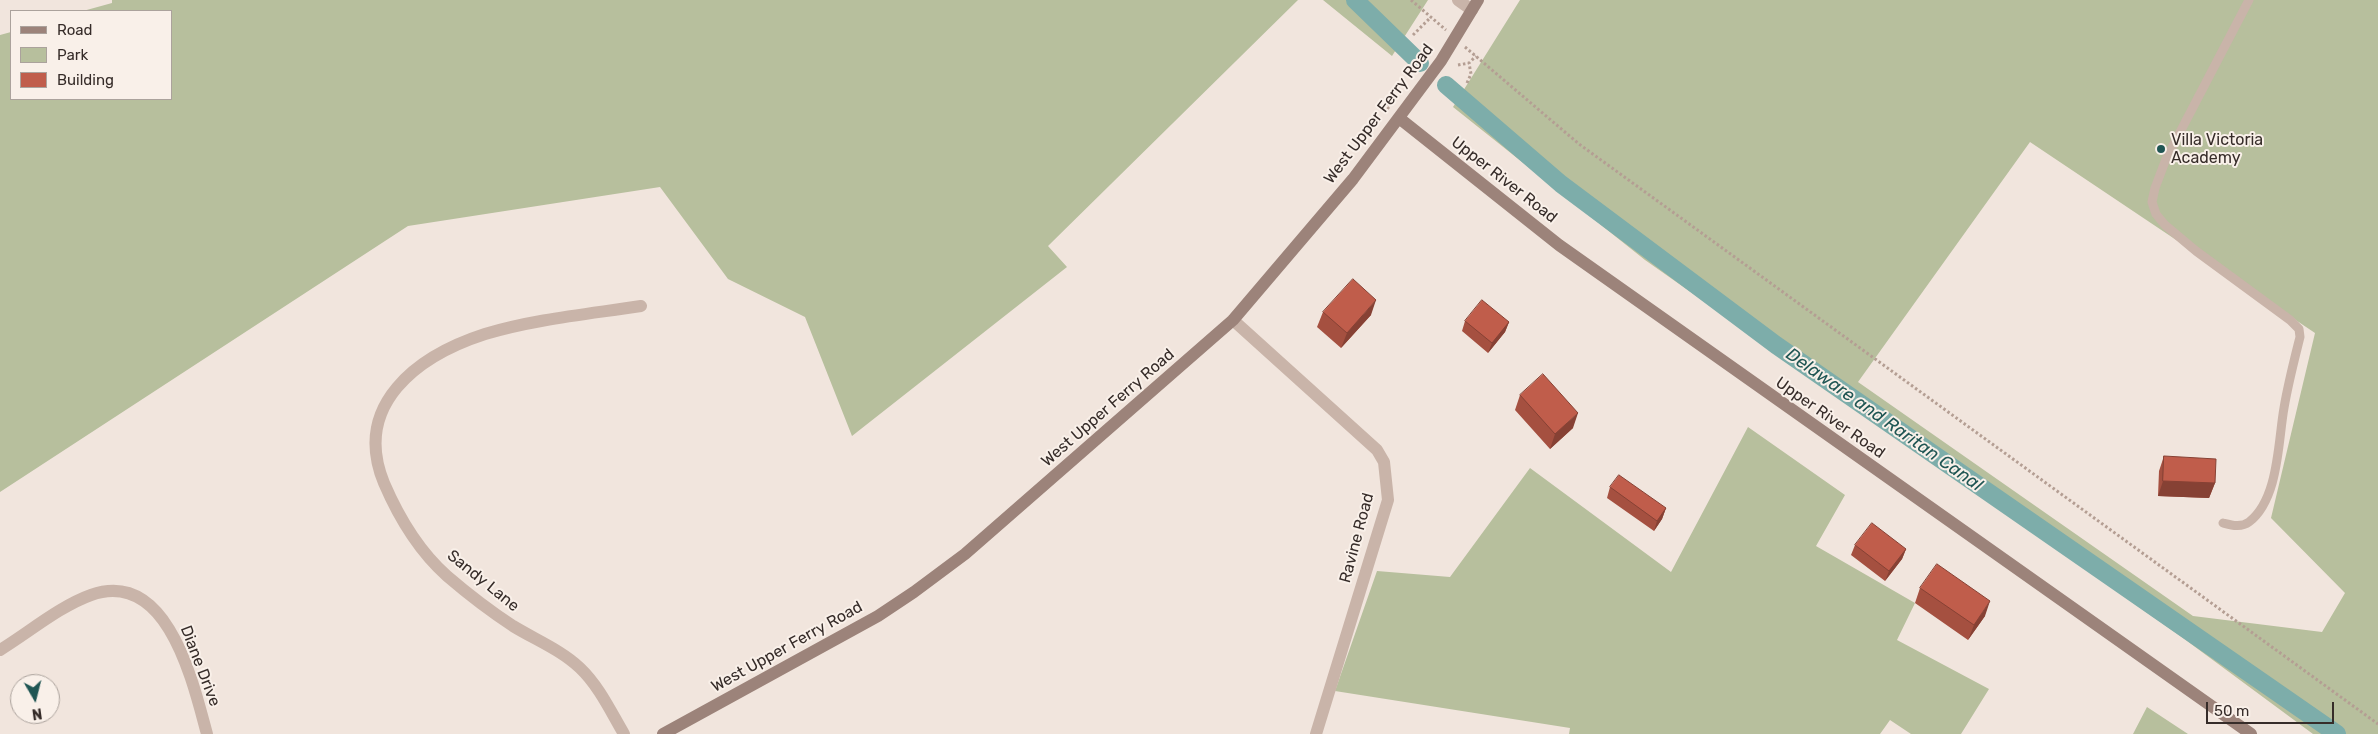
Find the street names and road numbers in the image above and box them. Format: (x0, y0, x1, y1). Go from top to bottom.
street label: West Upper Ferry Road (1320, 40, 1438, 188)
street label: Upper River Road (1447, 133, 1561, 227)
street label: West Upper Ferry Road (1038, 345, 1178, 471)
street label: Upper River Road (1772, 373, 1888, 463)
street label: Ravine Road (1336, 491, 1378, 585)
street label: Sandy Lane (443, 546, 523, 616)
street label: West Upper Ferry Road (708, 597, 866, 697)
street label: Diane Drive (176, 623, 224, 709)

